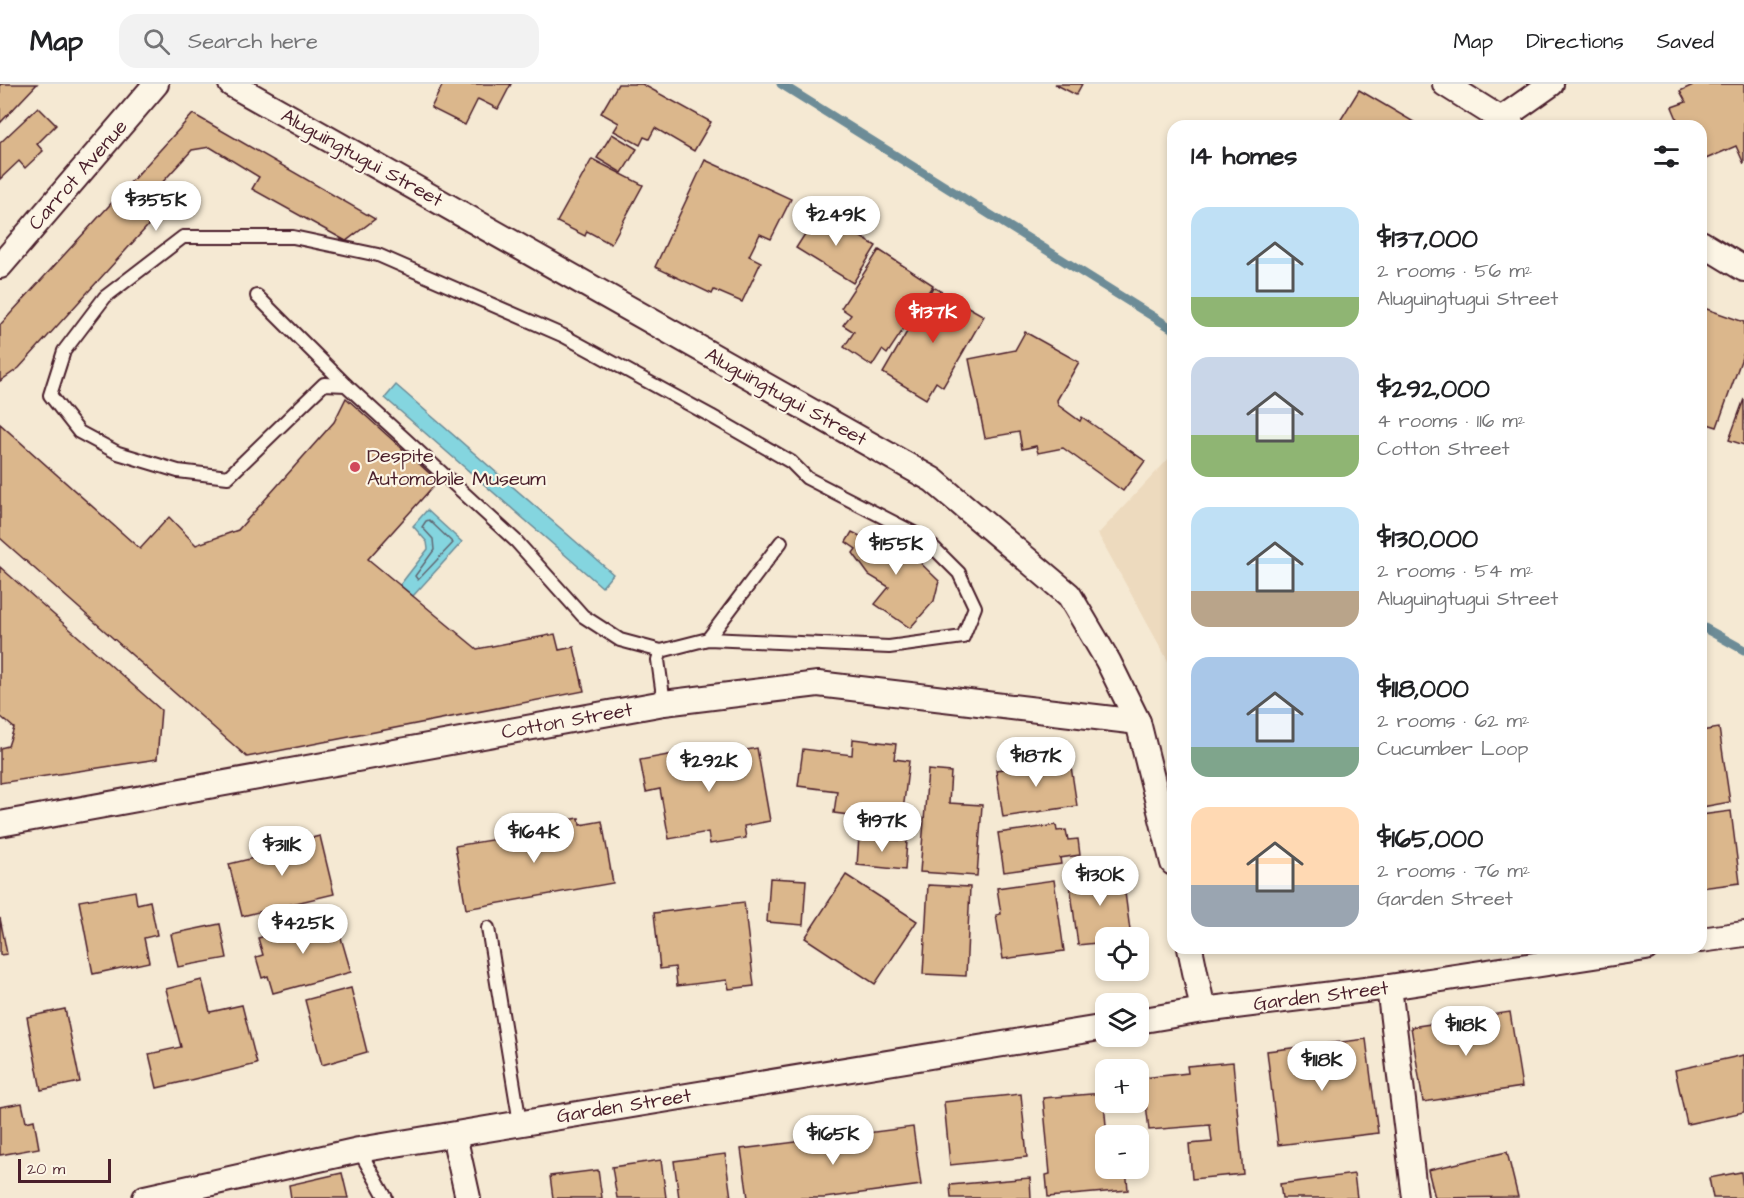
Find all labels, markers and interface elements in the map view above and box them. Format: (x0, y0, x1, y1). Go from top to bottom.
search box (119, 14, 539, 68)
text: Map (30, 22, 83, 61)
icon: search (140, 25, 173, 58)
text: Search here (188, 26, 318, 57)
text: Map (1453, 27, 1493, 56)
text: Directions (1526, 27, 1624, 56)
text: Saved (1657, 27, 1714, 56)
street label: Aluguingtugui Street (275, 102, 448, 215)
street label: Carrot Avenue (22, 113, 134, 237)
text: 14 homes (1191, 138, 1297, 174)
icon: filters (1650, 140, 1683, 173)
pin: $355K (114, 181, 198, 232)
text: $355K (125, 186, 187, 214)
pin: $249K (794, 196, 878, 247)
text: $249K (806, 201, 866, 229)
text: $137,000 (1377, 221, 1478, 257)
icon: home (1239, 231, 1311, 303)
text: 2 rooms · 56 m² (1377, 257, 1532, 285)
text: Aluguingtugui Street (1377, 285, 1558, 313)
pin: $137K (891, 293, 975, 344)
text: $137K (909, 298, 957, 326)
street label: Aluguingtugui Street (699, 341, 872, 454)
text: $292,000 (1377, 371, 1490, 407)
icon: home (1239, 381, 1311, 453)
text: 4 rooms · 116 m² (1377, 407, 1525, 435)
text: Cotton Street (1377, 435, 1510, 463)
place label: Despite Automobile Museum (367, 442, 546, 493)
marker: Despite Automobile Museum (348, 460, 362, 474)
text: $130,000 (1377, 521, 1478, 557)
pin: $155K (854, 525, 938, 576)
text: $155K (869, 530, 923, 558)
icon: home (1239, 531, 1311, 603)
text: 2 rooms · 54 m² (1377, 557, 1533, 585)
text: Aluguingtugui Street (1377, 585, 1558, 613)
text: $118,000 (1377, 671, 1469, 707)
icon: home (1239, 681, 1311, 753)
street label: Cotton Street (499, 696, 635, 746)
text: 2 rooms · 62 m² (1377, 707, 1529, 735)
text: Cucumber Loop (1377, 735, 1528, 763)
pin: $187K (994, 737, 1078, 788)
pin: $292K (667, 742, 751, 793)
text: $187K (1010, 742, 1062, 770)
text: $292K (680, 747, 738, 775)
pin: $197K (840, 802, 924, 853)
text: $197K (857, 807, 907, 835)
pin: $164K (492, 813, 576, 864)
text: $164K (508, 818, 560, 846)
text: $165,000 (1377, 821, 1483, 857)
pin: $311K (240, 826, 324, 877)
text: $311K (263, 831, 301, 859)
icon: home (1239, 831, 1311, 903)
pin: $130K (1058, 856, 1142, 907)
text: 2 rooms · 76 m² (1377, 857, 1530, 885)
text: $130K (1076, 861, 1124, 889)
text: Garden Street (1377, 885, 1513, 913)
pin: $425K (261, 904, 345, 955)
text: $425K (272, 909, 334, 937)
map controls (1095, 927, 1149, 1179)
button: locate (1095, 927, 1149, 981)
street label: Garden Street (1252, 974, 1390, 1018)
button: layers (1095, 993, 1149, 1047)
pin: $118K (1424, 1006, 1508, 1057)
text: $118K (1445, 1011, 1487, 1039)
pin: $118K (1280, 1041, 1364, 1092)
text: $118K (1301, 1046, 1343, 1074)
button: + (1095, 1059, 1149, 1113)
street label: Garden Street (555, 1082, 693, 1130)
pin: $165K (791, 1115, 875, 1166)
text: $165K (807, 1120, 859, 1148)
button: − (1095, 1125, 1149, 1179)
scale bar (18, 1156, 111, 1184)
text: 20 m (27, 1158, 65, 1180)

